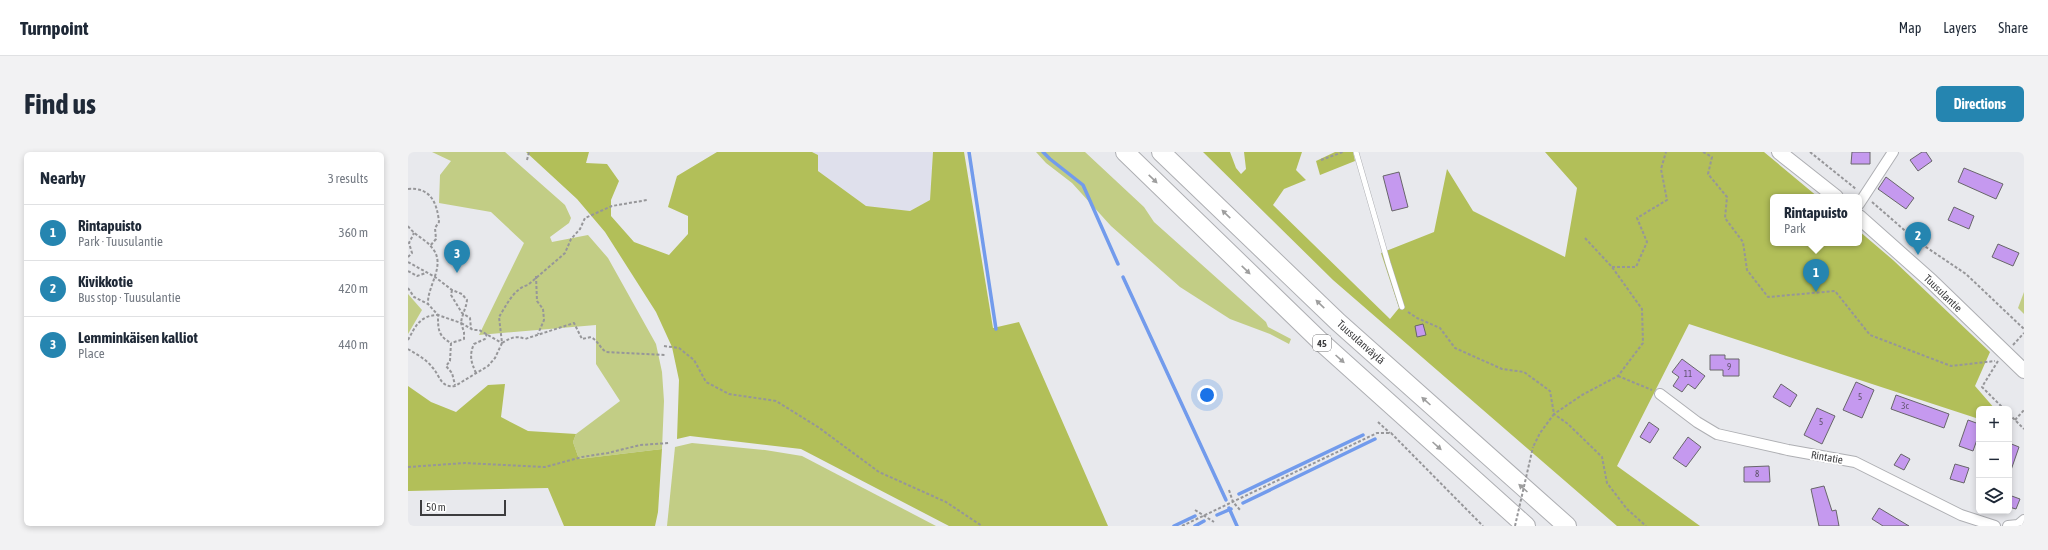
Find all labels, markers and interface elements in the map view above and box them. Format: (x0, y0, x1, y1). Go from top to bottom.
text: Turnpoint (20, 17, 88, 39)
text: Map (1899, 20, 1921, 36)
text: Layers (1943, 20, 1976, 36)
text: Share (1998, 20, 2028, 36)
button: Directions (1936, 86, 2024, 122)
text: Find us (24, 88, 96, 120)
text: Nearby (40, 168, 86, 188)
text: 3 results (328, 171, 368, 186)
one-way arrow (1148, 174, 1158, 184)
popup (1770, 194, 1862, 246)
text: Rintapuisto (1784, 204, 1848, 221)
one-way arrow (1221, 209, 1231, 219)
text: Rintapuisto (78, 217, 142, 234)
text: Park (1784, 221, 1806, 236)
pin: 2 (1905, 222, 1931, 255)
text: 1 (50, 225, 56, 240)
text: 360 m (339, 225, 368, 240)
text: Park · Tuusulantie (78, 234, 163, 249)
pin: 3 (444, 240, 470, 273)
pin: 1 (1803, 259, 1829, 292)
one-way arrow (1241, 265, 1251, 275)
street label: Tuusulantie (1922, 272, 1964, 314)
text: Kivikkotie (78, 273, 133, 290)
text: 2 (50, 281, 56, 296)
text: 420 m (339, 281, 368, 296)
text: Bus stop · Tuusulantie (78, 290, 181, 305)
one-way arrow (1315, 299, 1325, 309)
street label: Tuusulanväylä (1335, 318, 1387, 366)
text: Lemminkäisen kalliot (78, 329, 198, 346)
road number: 45 (1313, 335, 1331, 351)
text: 3 (50, 337, 56, 352)
text: 440 m (339, 337, 368, 352)
text: Place (78, 346, 105, 361)
one-way arrow (1335, 355, 1346, 364)
house number: 9 (1727, 362, 1731, 372)
house number: 11 (1684, 369, 1692, 379)
your location (1197, 385, 1217, 405)
house number: 5 (1858, 392, 1862, 402)
one-way arrow (1421, 396, 1431, 406)
house number: 3c (1901, 401, 1909, 411)
map controls (1976, 406, 2012, 514)
button: + (1976, 406, 2012, 442)
house number: 5 (1819, 417, 1823, 427)
one-way arrow (1432, 441, 1442, 451)
button: − (1976, 442, 2012, 478)
street label: Rintatie (1810, 448, 1844, 466)
house number: 8 (1755, 469, 1759, 479)
button: layers (1976, 478, 2012, 514)
one-way arrow (1518, 483, 1528, 493)
scale bar (420, 498, 506, 517)
text: 50 m (426, 501, 446, 513)

